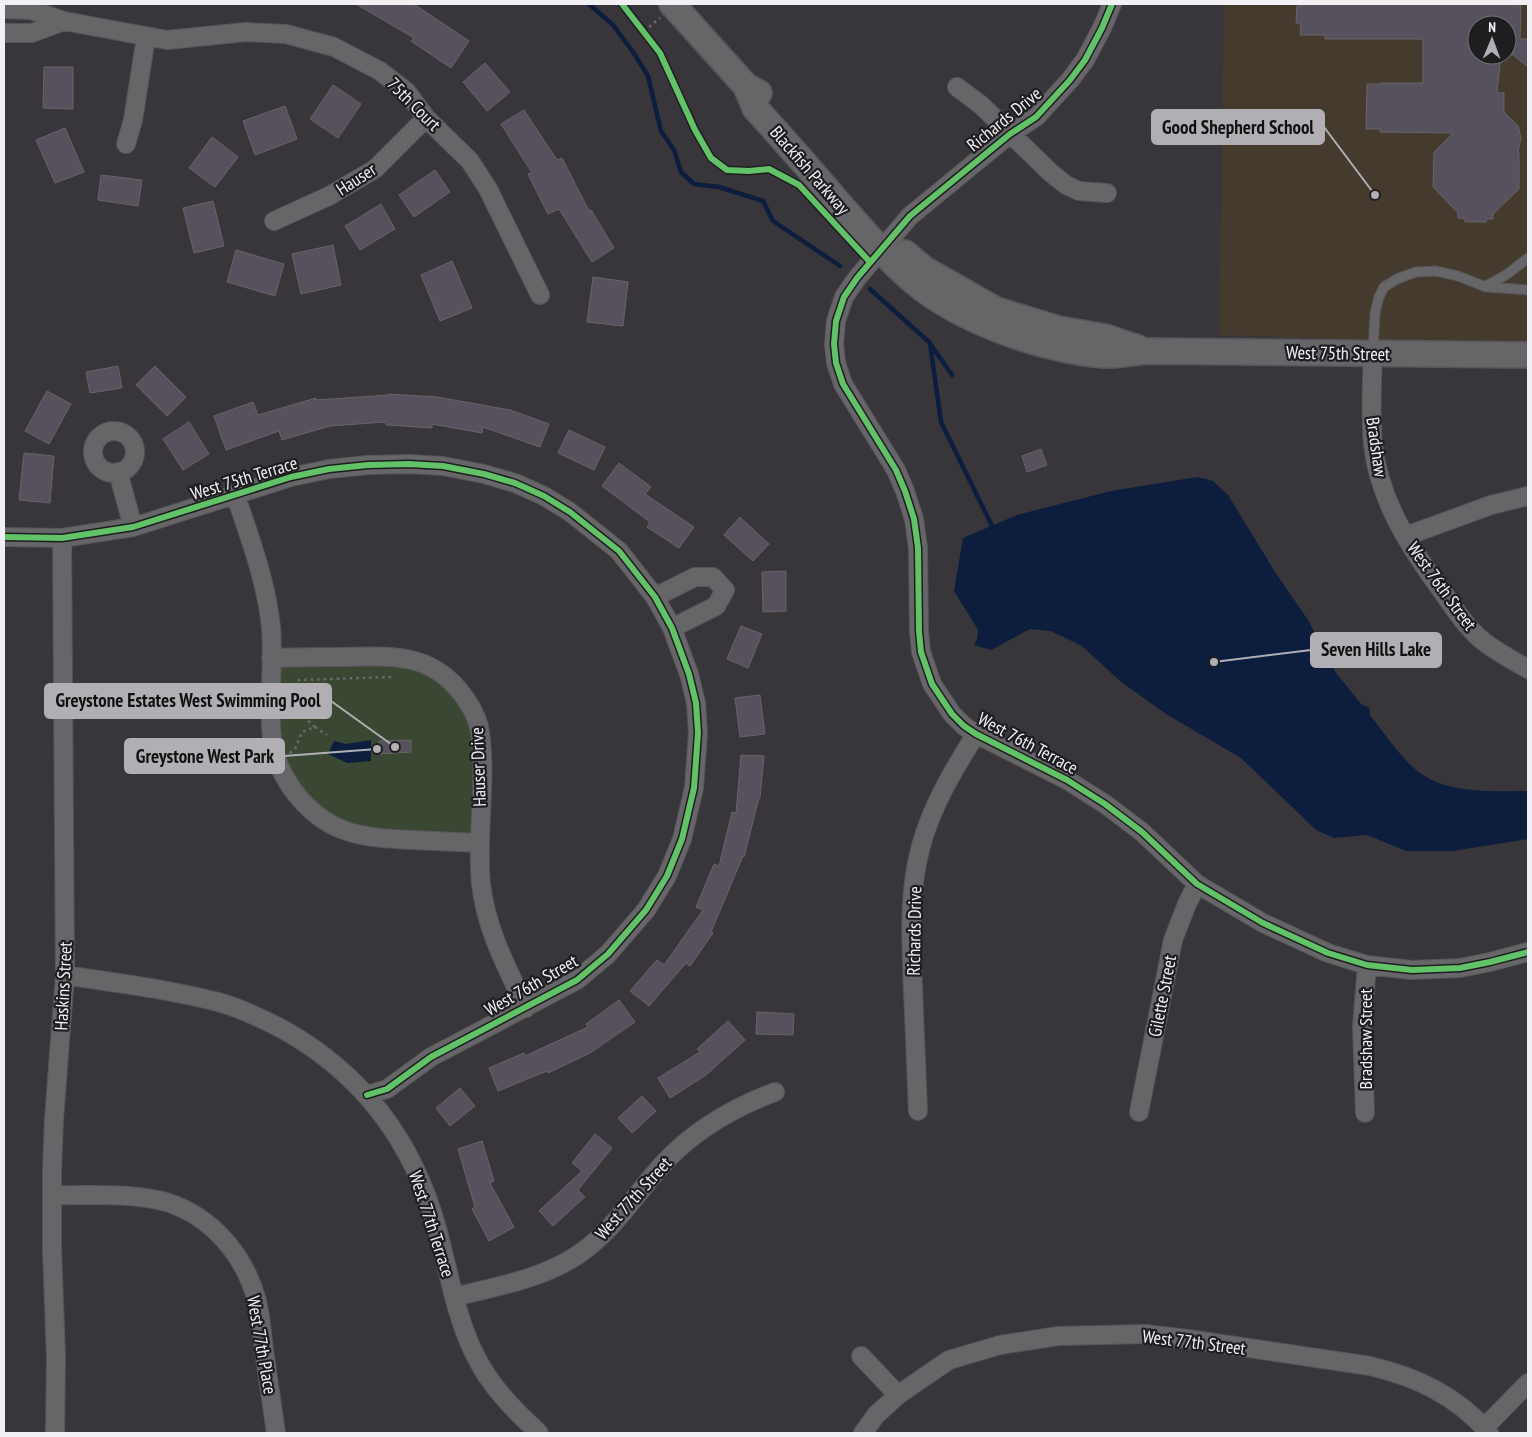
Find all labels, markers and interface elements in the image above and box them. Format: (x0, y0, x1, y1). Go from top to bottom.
north arrow (1467, 15, 1517, 65)
text: N (1488, 18, 1496, 36)
street label: 75th Court (382, 72, 446, 136)
street label: Richards Drive (962, 82, 1046, 156)
callout: Good Shepherd School (1152, 110, 1324, 144)
text: Good Shepherd School (1162, 115, 1314, 139)
street label: Blackfish Parkway (765, 121, 855, 219)
street label: Hauser (332, 158, 380, 200)
street label: West 75th Street (1286, 341, 1390, 365)
street label: Bradshaw (1361, 416, 1393, 479)
street label: West 75th Terrace (188, 451, 300, 505)
street label: West 76th Street (1402, 537, 1482, 635)
callout: Seven Hills Lake (1311, 633, 1441, 667)
text: Seven Hills Lake (1321, 637, 1431, 661)
callout: Greystone Estates West Swimming Pool (45, 684, 331, 718)
text: Greystone Estates West Swimming Pool (55, 688, 321, 712)
street label: West 76th Terrace (974, 707, 1082, 779)
street label: Hauser Drive (465, 727, 491, 807)
callout: Greystone West Park (125, 739, 284, 773)
text: Greystone West Park (136, 744, 274, 768)
street label: Richards Drive (902, 886, 926, 976)
street label: Haskins Street (49, 941, 77, 1031)
street label: West 76th Street (480, 949, 582, 1021)
street label: Gilette Street (1143, 953, 1181, 1039)
street label: Bradshaw Street (1354, 988, 1377, 1089)
street label: West 77th Street (590, 1152, 676, 1244)
street label: West 77th Terrace (404, 1168, 460, 1280)
street label: West 77th Place (242, 1294, 282, 1396)
street label: West 77th Street (1141, 1324, 1247, 1360)

